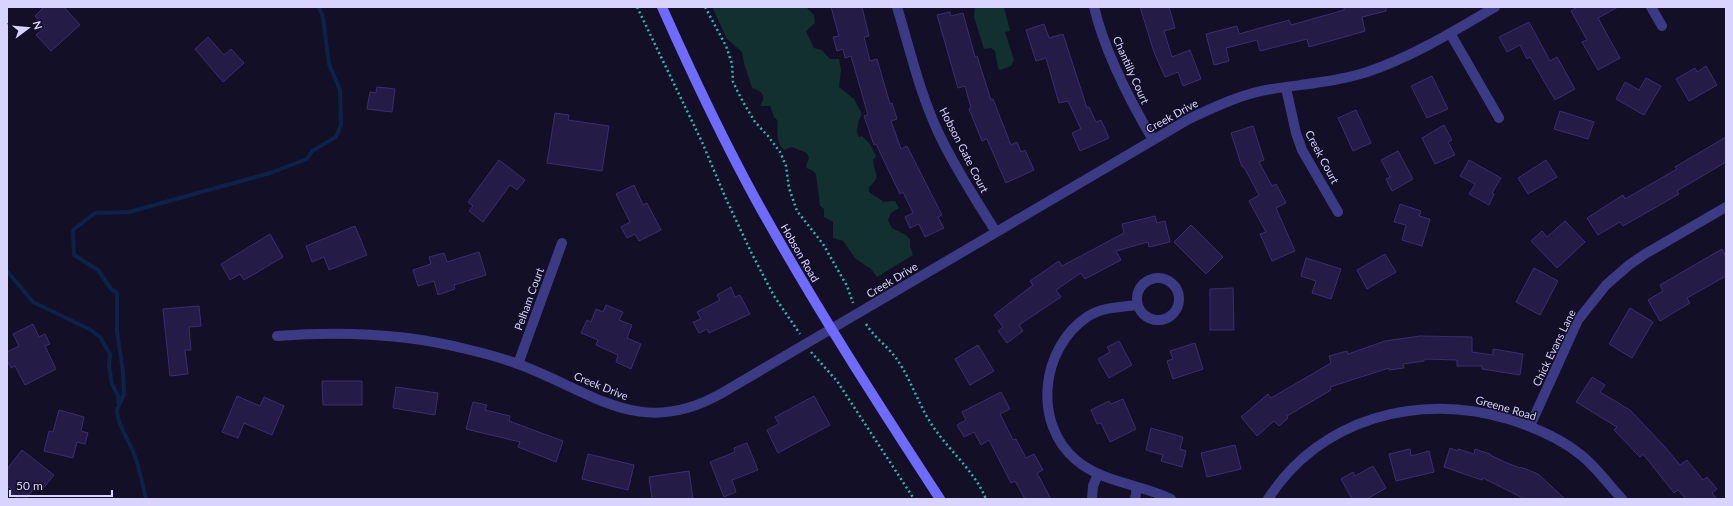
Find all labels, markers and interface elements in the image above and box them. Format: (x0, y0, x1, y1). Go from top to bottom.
north arrow (8, 8, 48, 48)
text: N (31, 19, 46, 31)
street label: Chantilly Court (1111, 34, 1152, 106)
street label: Creek Drive (1144, 96, 1200, 135)
street label: Hobson Gate Court (937, 105, 992, 195)
street label: Creek Court (1303, 128, 1342, 186)
street label: Hobson Road (779, 221, 822, 284)
street label: Creek Drive (864, 259, 920, 300)
street label: Pelham Court (511, 266, 546, 332)
street label: Chick Evans Lane (1529, 307, 1578, 388)
street label: Creek Drive (572, 369, 630, 402)
street label: Greene Road (1474, 393, 1538, 422)
scale bar (10, 472, 112, 498)
text: 50 m (16, 478, 43, 493)

